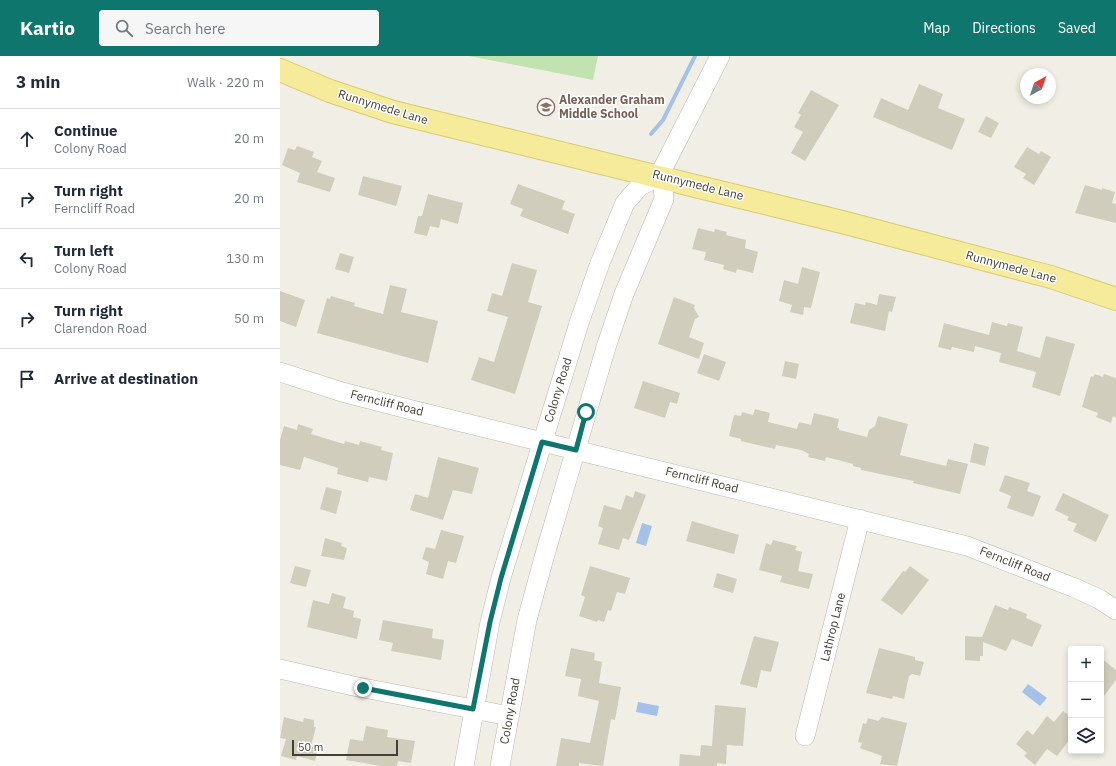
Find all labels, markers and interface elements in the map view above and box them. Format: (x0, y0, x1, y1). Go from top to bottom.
search box (99, 10, 379, 46)
text: Kartio (20, 16, 75, 40)
icon: search (113, 17, 135, 39)
text: Search here (145, 19, 225, 38)
text: Map (923, 19, 950, 37)
text: Directions (972, 19, 1036, 37)
text: Saved (1058, 19, 1096, 37)
north arrow (1020, 68, 1056, 104)
text: 3 min (16, 71, 60, 93)
text: Walk · 220 m (187, 74, 264, 91)
street label: Runnymede Lane (336, 86, 430, 127)
place label: Alexander Graham Middle School (559, 92, 665, 121)
school or university icon: Alexander Graham Middle School (536, 97, 556, 117)
text: Continue (54, 121, 118, 140)
icon: ahead (16, 128, 38, 150)
text: 20 m (234, 130, 264, 147)
text: Colony Road (54, 140, 127, 157)
street label: Runnymede Lane (651, 166, 746, 203)
text: Turn right (54, 181, 123, 200)
icon: right (16, 188, 38, 210)
text: 20 m (234, 190, 264, 207)
text: Ferncliff Road (54, 200, 135, 217)
text: Turn left (54, 241, 114, 260)
street label: Runnymede Lane (964, 247, 1059, 286)
icon: left (16, 248, 38, 270)
text: 130 m (226, 250, 264, 267)
text: Colony Road (54, 260, 127, 277)
text: Turn right (54, 301, 123, 320)
icon: right (16, 308, 38, 330)
text: 50 m (234, 310, 264, 327)
text: Clarendon Road (54, 320, 147, 337)
street label: Colony Road (541, 355, 575, 424)
icon: arrive (16, 368, 38, 390)
text: Arrive at destination (54, 369, 198, 388)
street label: Ferncliff Road (349, 386, 425, 419)
route start (577, 403, 595, 421)
street label: Ferncliff Road (664, 463, 740, 496)
street label: Ferncliff Road (978, 543, 1053, 584)
street label: Lathrop Lane (817, 591, 848, 663)
map controls (1068, 646, 1104, 754)
button: + (1068, 646, 1104, 682)
street label: Colony Road (496, 676, 523, 745)
route end (354, 679, 372, 697)
button: − (1068, 682, 1104, 718)
button: layers (1068, 718, 1104, 754)
scale bar (292, 738, 398, 757)
text: 50 m (298, 740, 323, 754)

